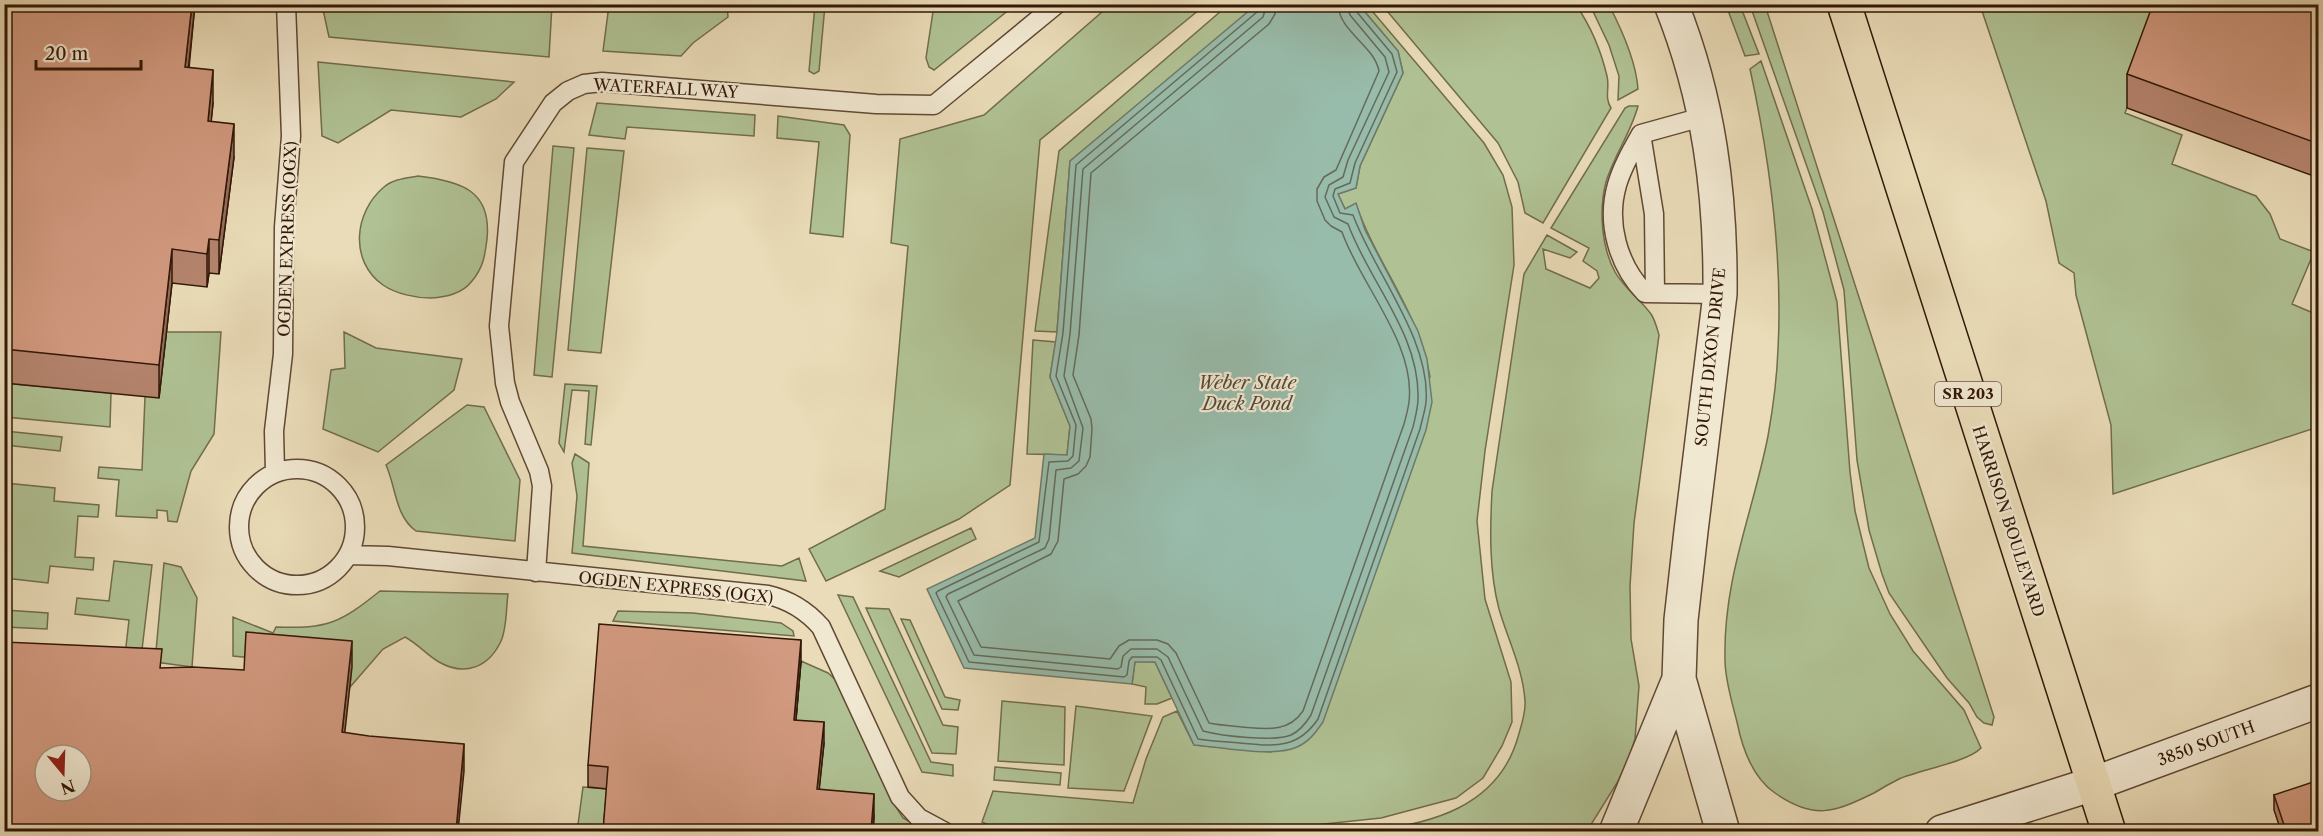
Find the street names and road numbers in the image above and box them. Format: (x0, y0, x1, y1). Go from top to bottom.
street label: WATERFALL WAY (592, 74, 740, 102)
street label: OGDEN EXPRESS (OGX) (274, 141, 300, 337)
street label: SOUTH DIXON DRIVE (1691, 267, 1729, 447)
road number: SR 203 (1935, 382, 2001, 406)
street label: HARRISON BOULEVARD (1969, 423, 2049, 619)
street label: OGDEN EXPRESS (OGX) (578, 567, 775, 607)
street label: 3850 SOUTH (2155, 716, 2257, 770)

